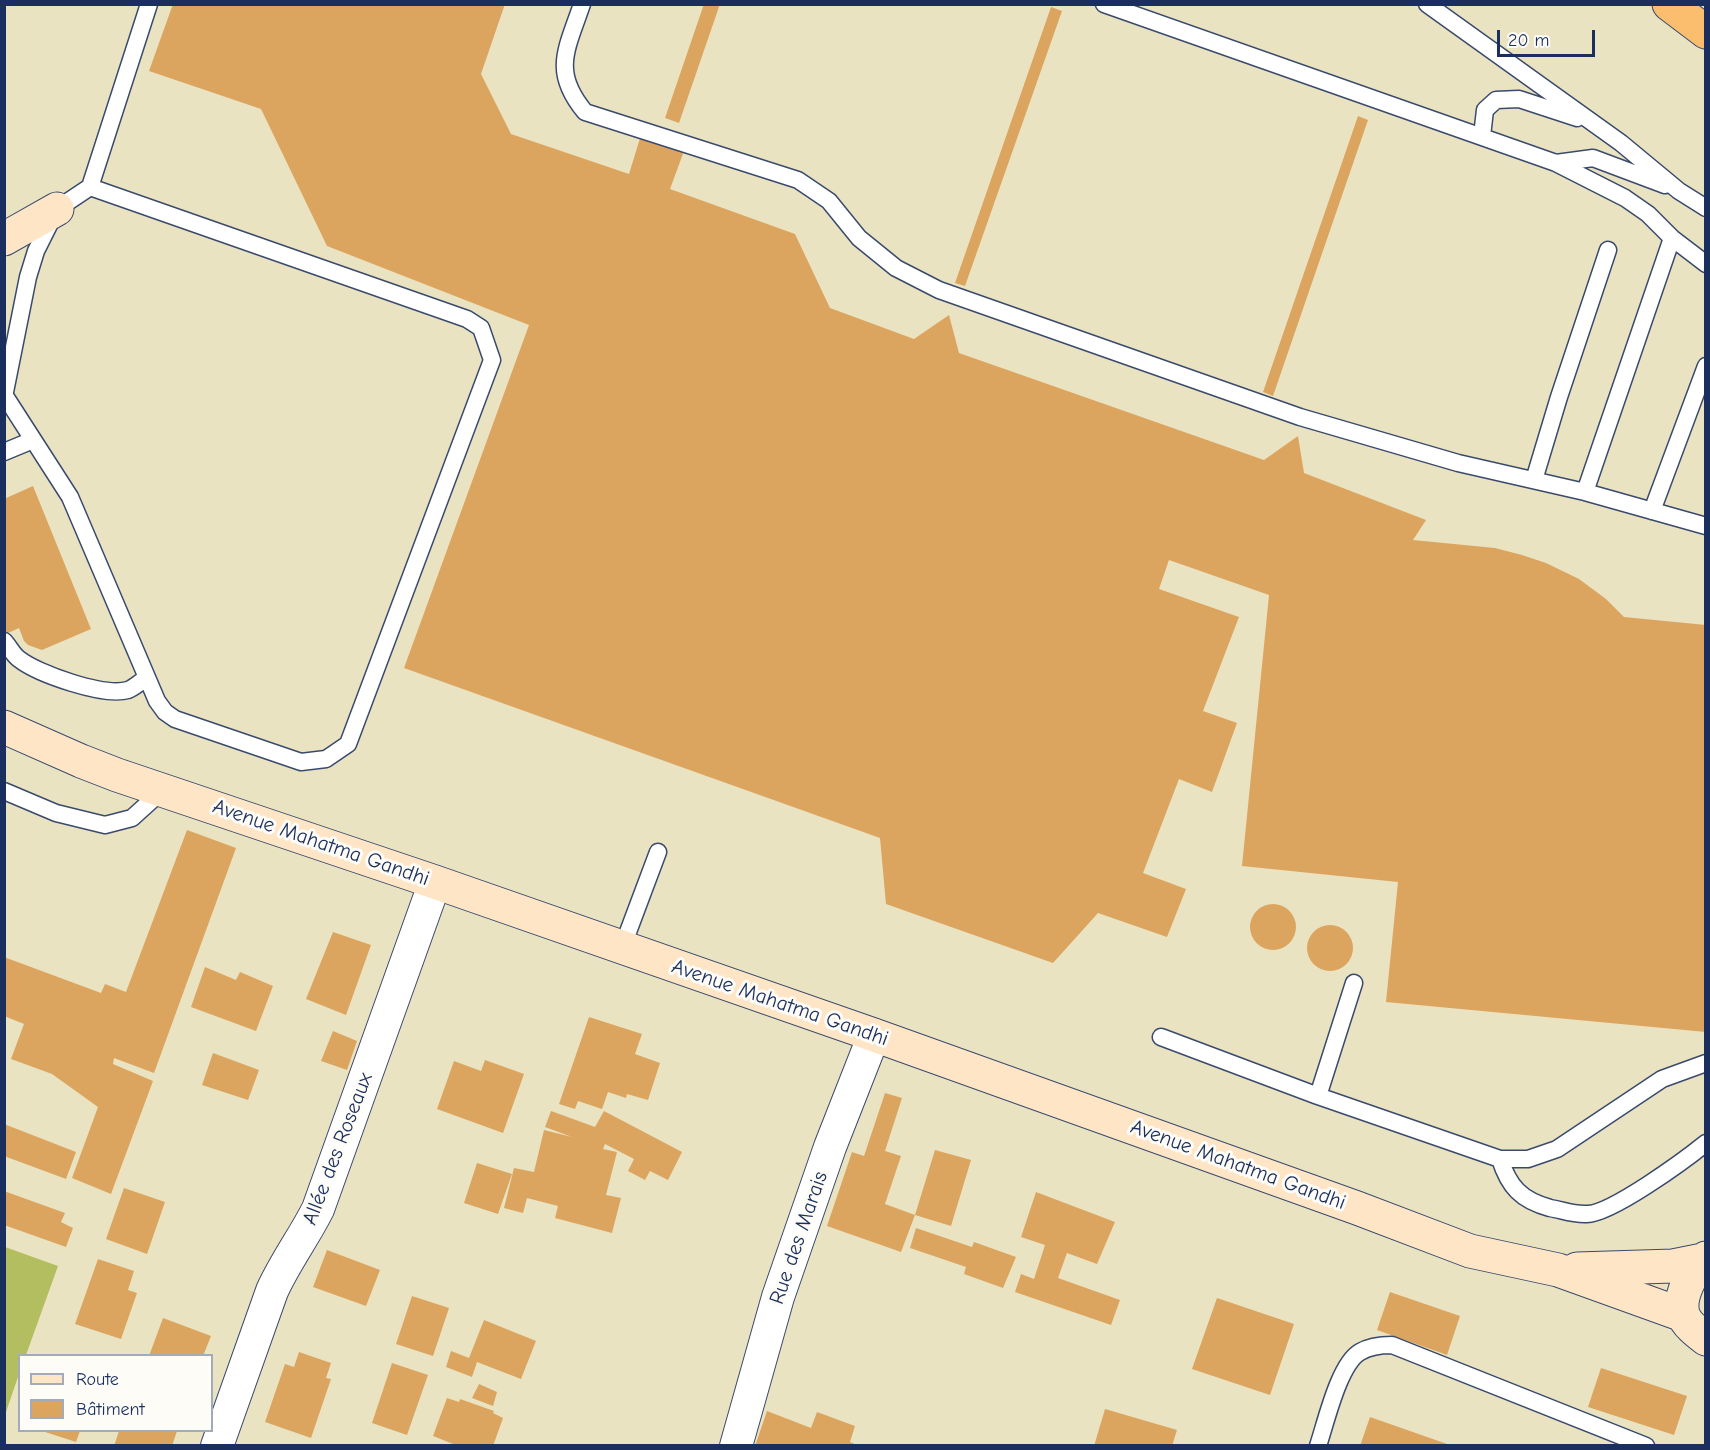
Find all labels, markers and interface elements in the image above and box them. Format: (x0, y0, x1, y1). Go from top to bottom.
scale bar (1500, 18, 1598, 56)
text: 20 m (1508, 30, 1549, 51)
street label: Avenue Mahatma Gandhi (209, 794, 433, 892)
street label: Avenue Mahatma Gandhi (668, 954, 892, 1052)
street label: Allée des Roseaux (297, 1069, 379, 1229)
street label: Avenue Mahatma Gandhi (1127, 1114, 1349, 1216)
street label: Rue des Marais (764, 1168, 834, 1308)
legend (18, 1354, 213, 1432)
text: Route (76, 1369, 119, 1390)
text: Bâtiment (76, 1399, 145, 1420)

